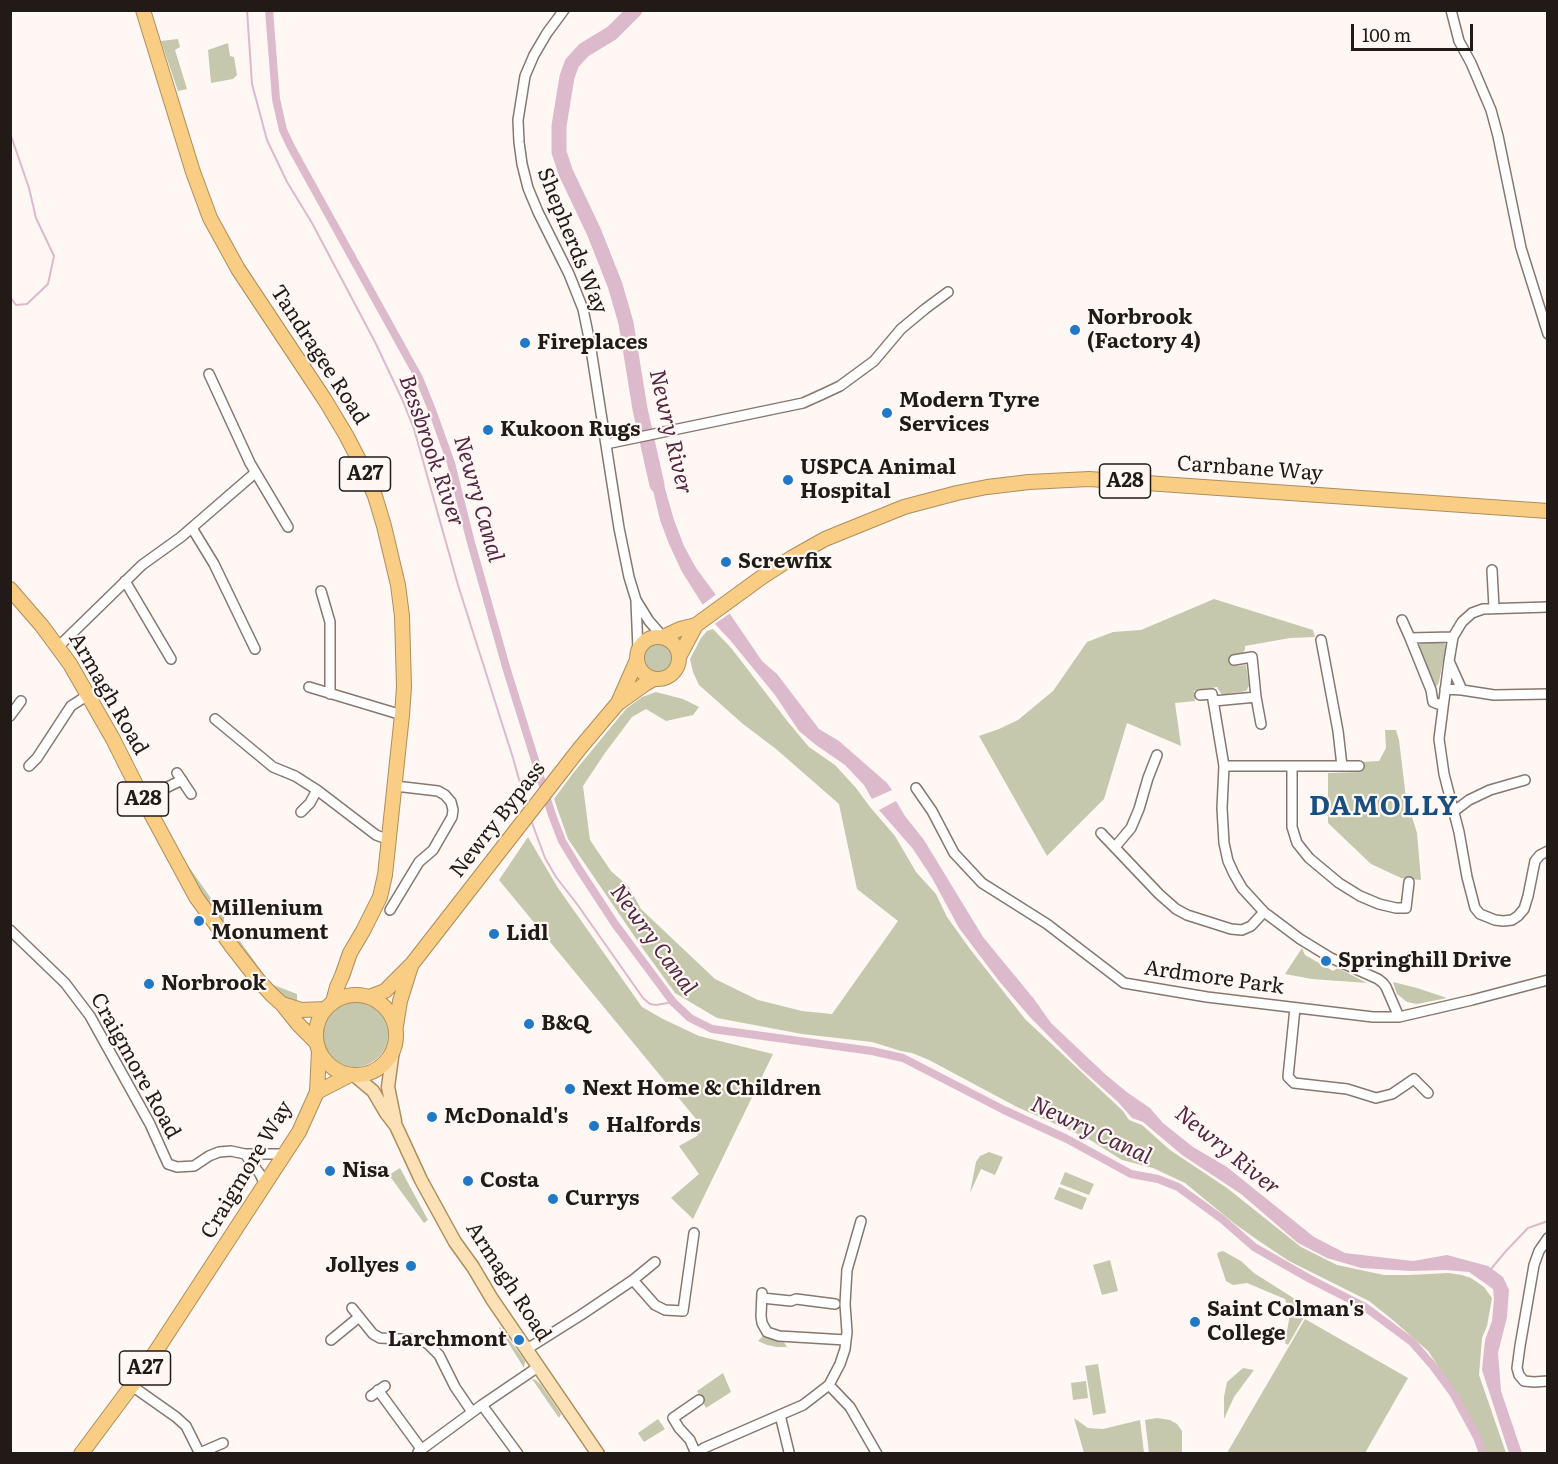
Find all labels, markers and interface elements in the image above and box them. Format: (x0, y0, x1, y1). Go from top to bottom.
scale bar (1354, 12, 1476, 50)
text: 100 m (1362, 21, 1411, 48)
street label: Shepherds Way (531, 164, 613, 318)
street label: Tandragee Road (265, 281, 373, 429)
place label: Norbrook (Factory 4) (1087, 305, 1201, 355)
marker: Norbrook (Factory 4) (1068, 323, 1082, 337)
place label: Fireplaces (537, 330, 648, 356)
marker: Fireplaces (518, 336, 532, 350)
water label: Newry River (643, 367, 697, 497)
water label: Bessbrook River (393, 372, 469, 530)
place label: Modern Tyre Services (899, 388, 1040, 438)
marker: Modern Tyre Services (880, 406, 894, 420)
place label: Kukoon Rugs (500, 417, 640, 443)
marker: Kukoon Rugs (481, 423, 495, 437)
water label: Newry Canal (447, 433, 509, 565)
street label: Carnbane Way (1176, 451, 1324, 487)
place label: USPCA Animal Hospital (800, 455, 956, 505)
road number: A27 (340, 457, 391, 491)
road number: A28 (1100, 464, 1150, 498)
marker: USPCA Animal Hospital (781, 473, 795, 487)
place label: Screwfix (738, 549, 832, 575)
marker: Screwfix (719, 555, 733, 569)
street label: Armagh Road (63, 628, 153, 760)
street label: Newry Bypass (445, 757, 551, 883)
road number: A28 (118, 782, 168, 816)
district label: DAMOLLY (1309, 791, 1459, 823)
water label: Newry Canal (604, 880, 702, 1000)
place label: Millenium Monument (211, 896, 328, 946)
marker: Millenium Monument (192, 914, 206, 928)
place label: Lidl (506, 921, 549, 947)
marker: Lidl (487, 927, 501, 941)
place label: Springhill Drive (1338, 948, 1511, 974)
marker: Springhill Drive (1319, 954, 1333, 968)
street label: Ardmore Park (1143, 956, 1285, 1000)
place label: Norbrook (161, 971, 266, 997)
marker: Norbrook (142, 977, 156, 991)
street label: Craigmore Road (85, 989, 185, 1143)
place label: B&Q (541, 1011, 590, 1037)
marker: B&Q (522, 1017, 536, 1031)
place label: Next Home & Children (582, 1076, 821, 1102)
marker: Next Home & Children (563, 1082, 577, 1096)
water label: Newry Canal (1026, 1092, 1156, 1170)
street label: Craigmore Way (196, 1096, 298, 1244)
water label: Newry River (1169, 1101, 1285, 1201)
place label: McDonald's (444, 1104, 568, 1130)
marker: McDonald's (425, 1110, 439, 1124)
place label: Halfords (606, 1113, 700, 1139)
marker: Halfords (587, 1119, 601, 1133)
place label: Nisa (342, 1158, 389, 1184)
marker: Nisa (323, 1164, 337, 1178)
place label: Costa (480, 1168, 539, 1194)
marker: Costa (461, 1174, 475, 1188)
place label: Currys (565, 1186, 640, 1212)
marker: Currys (546, 1192, 560, 1206)
street label: Armagh Road (460, 1218, 556, 1346)
place label: Jollyes (326, 1253, 399, 1279)
marker: Jollyes (404, 1259, 418, 1273)
place label: Saint Colman's College (1207, 1297, 1364, 1347)
marker: Saint Colman's College (1188, 1315, 1202, 1329)
place label: Larchmont (388, 1327, 507, 1353)
marker: Larchmont (512, 1333, 526, 1347)
road number: A27 (120, 1351, 170, 1385)

